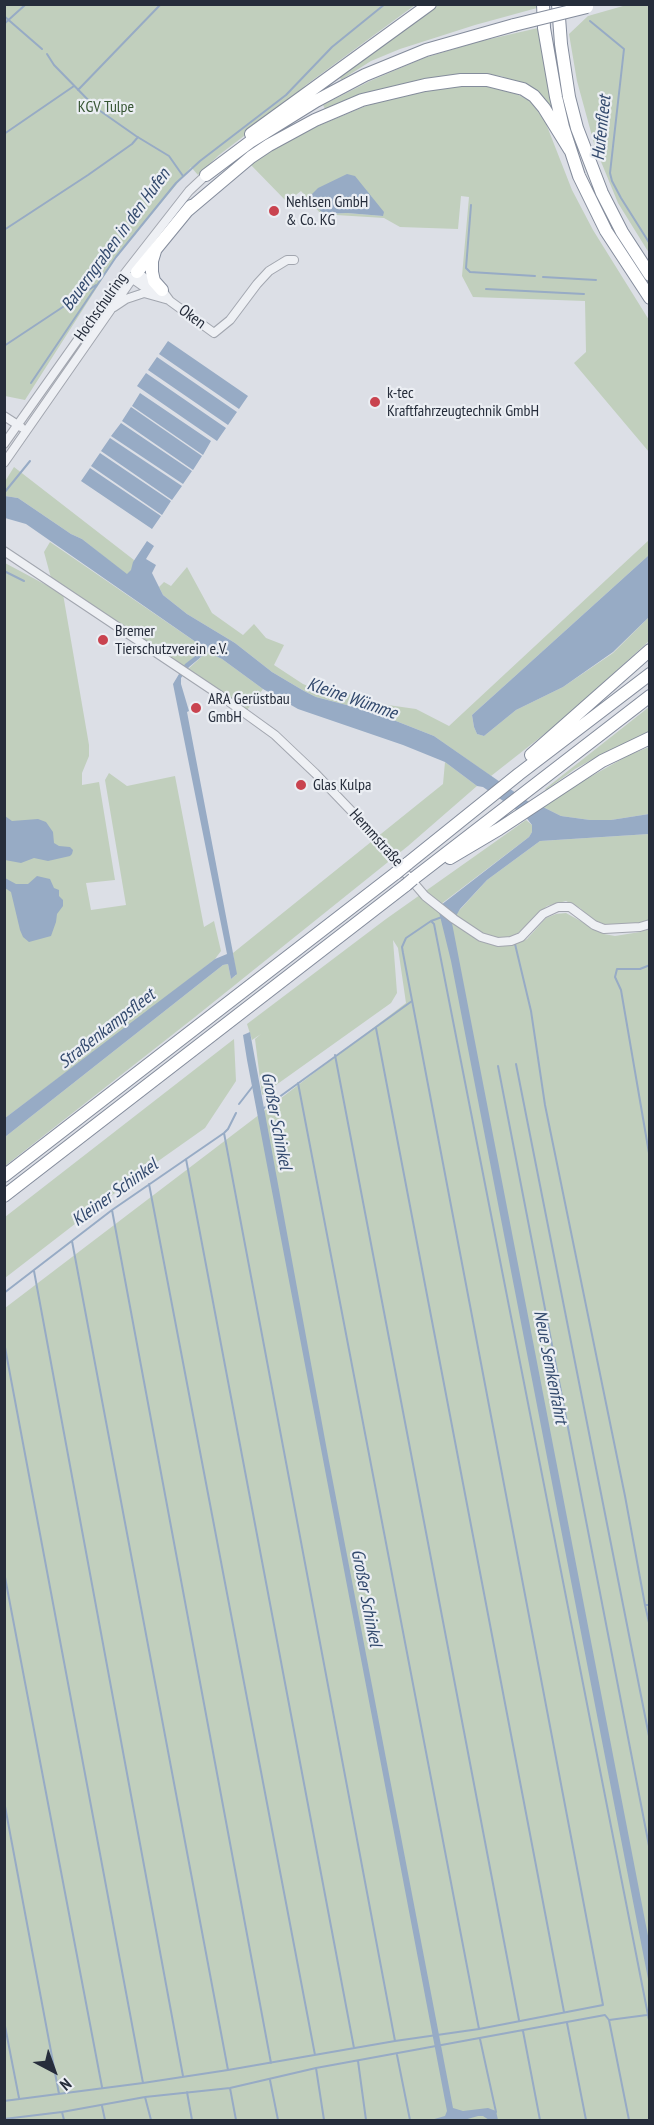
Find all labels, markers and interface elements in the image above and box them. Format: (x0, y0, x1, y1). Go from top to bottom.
water label: Hufenfleet (588, 94, 616, 162)
park label: KGV Tulpe (78, 97, 134, 117)
water label: Bauerngraben in den Hufen (57, 165, 175, 315)
place label: Nehlsen GmbH & Co. KG (286, 192, 368, 230)
marker: Nehlsen GmbH & Co. KG (267, 204, 281, 218)
street label: Hochschulring (71, 269, 131, 345)
street label: Oken (175, 301, 209, 333)
place label: k-tec Kraftfahrzeugtechnik GmbH (387, 383, 539, 421)
marker: k-tec Kraftfahrzeugtechnik GmbH (368, 395, 382, 409)
place label: Bremer Tierschutzverein e.V. (115, 621, 228, 659)
marker: Bremer Tierschutzverein e.V. (96, 633, 110, 647)
water label: Kleine Wümme (304, 674, 400, 724)
place label: ARA Gerüstbau GmbH (208, 689, 290, 727)
marker: ARA Gerüstbau GmbH (189, 701, 203, 715)
place label: Glas Kulpa (313, 775, 371, 795)
marker: Glas Kulpa (294, 778, 308, 792)
street label: Hemmstraße (345, 805, 407, 871)
water label: Straßenkampsfleet (54, 985, 160, 1073)
water label: Großer Schinkel (256, 1070, 296, 1172)
water label: Kleiner Schinkel (68, 1155, 162, 1231)
water label: Neue Semkenfahrt (528, 1308, 572, 1426)
water label: Großer Schinkel (346, 1547, 386, 1649)
north arrow (24, 2041, 84, 2101)
text: N (56, 2074, 76, 2095)

